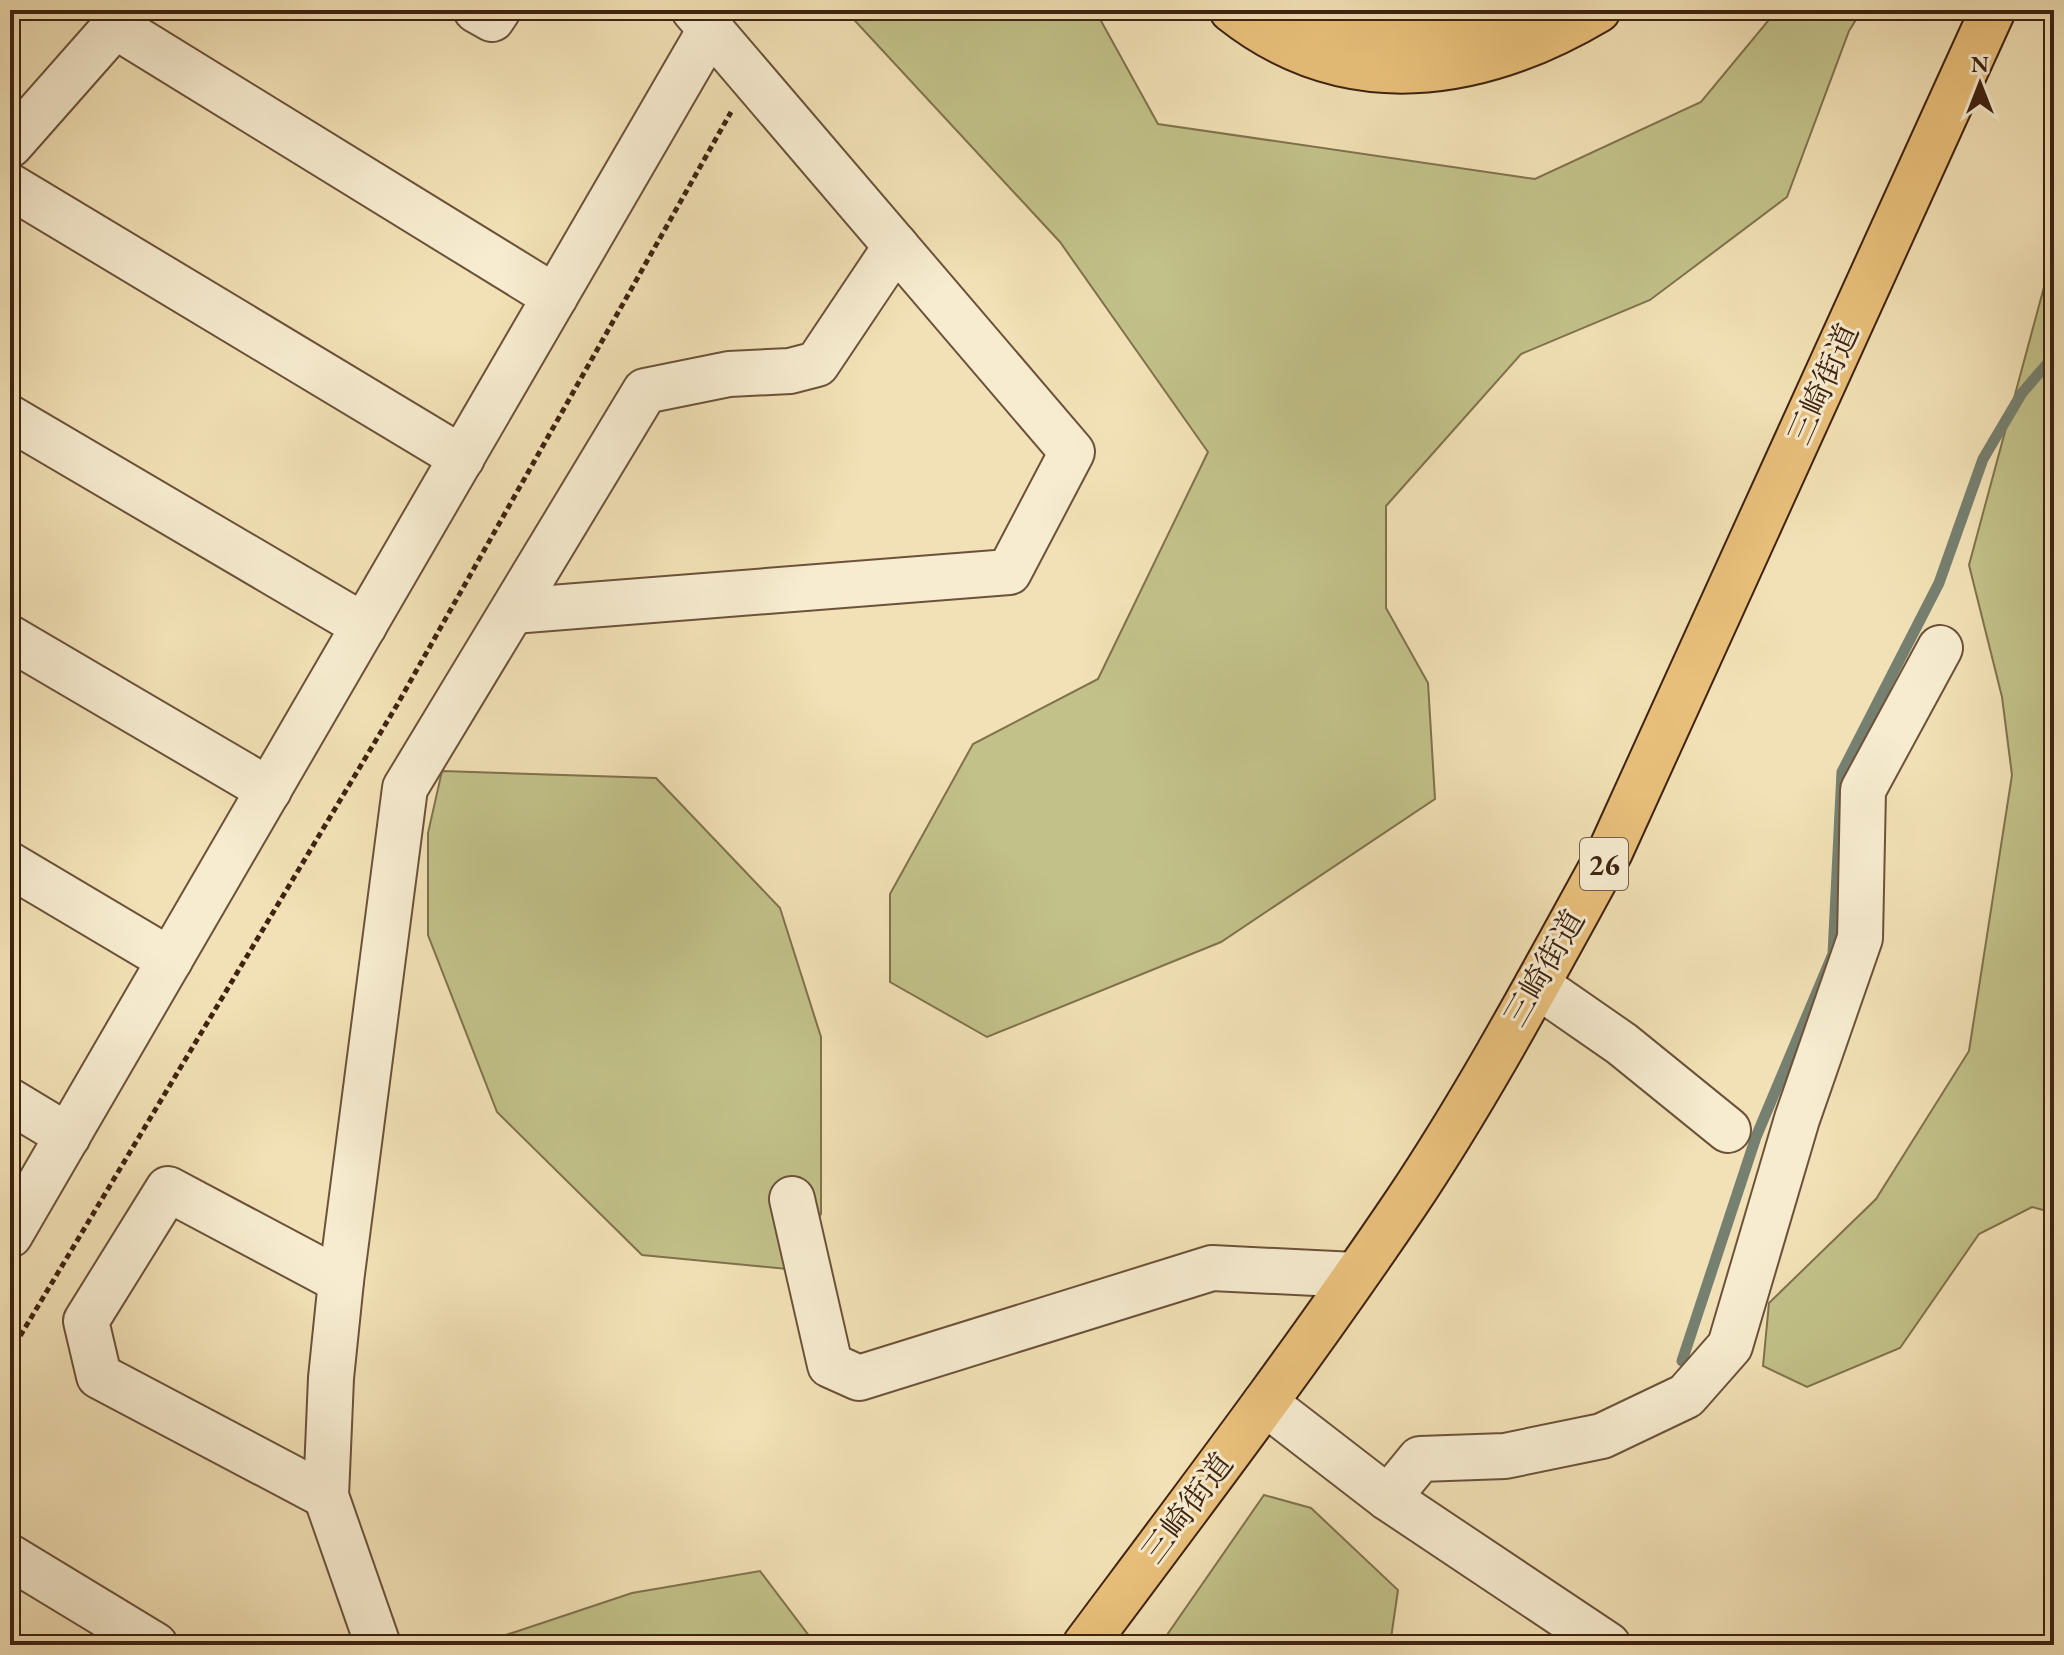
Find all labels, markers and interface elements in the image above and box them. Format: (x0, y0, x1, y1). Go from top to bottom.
north arrow (1940, 44, 2020, 124)
text: N (1971, 50, 1989, 79)
street label: 三崎街道 (1778, 317, 1868, 451)
road number: 26 (1580, 838, 1628, 890)
street label: 三崎街道 (1494, 902, 1594, 1034)
street label: 三崎街道 (1132, 1444, 1242, 1572)

